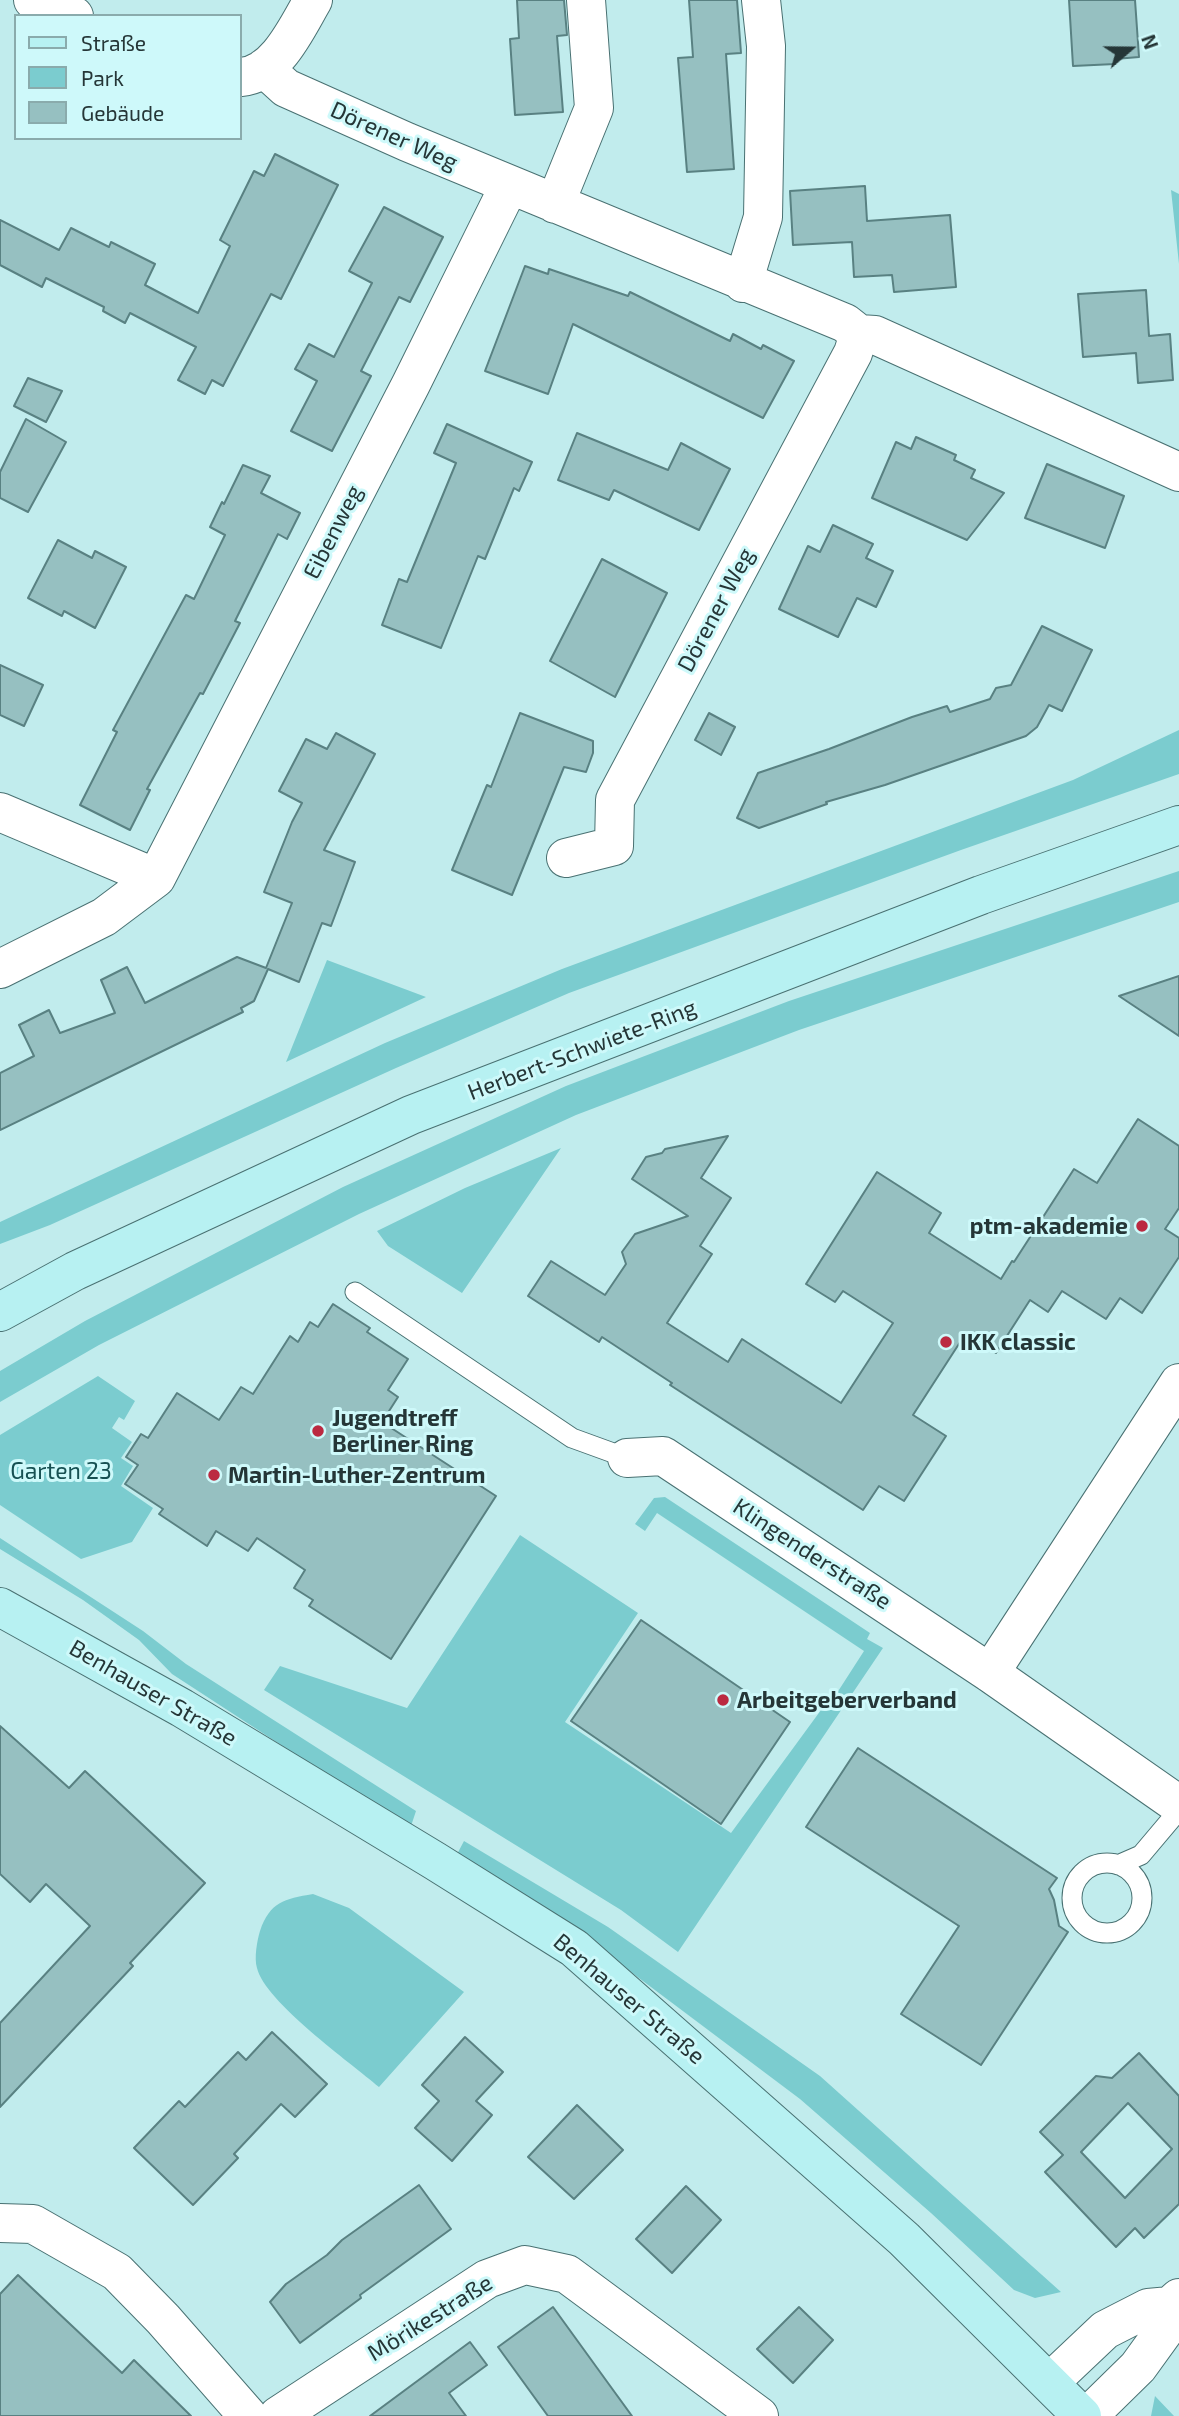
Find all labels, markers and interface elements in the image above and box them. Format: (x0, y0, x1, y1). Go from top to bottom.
legend (14, 14, 242, 140)
north arrow (1095, 14, 1165, 84)
text: Straße (81, 30, 146, 55)
text: N (1137, 31, 1163, 52)
text: Park (81, 65, 124, 90)
street label: Dörener Weg (326, 96, 462, 176)
text: Gebäude (81, 100, 164, 125)
street label: Eibenweg (298, 481, 368, 583)
street label: Dörener Weg (672, 543, 760, 677)
street label: Herbert-Schwiete-Ring (464, 994, 700, 1106)
place label: ptm-akademie (970, 1212, 1128, 1240)
marker: ptm-akademie (1134, 1218, 1150, 1234)
place label: IKK classic (960, 1328, 1076, 1356)
marker: IKK classic (938, 1334, 954, 1350)
place label: Jugendtreff Berliner Ring (332, 1404, 473, 1458)
marker: Jugendtreff Berliner Ring (310, 1423, 326, 1439)
park label: Garten 23 (10, 1457, 112, 1485)
place label: Martin-Luther-Zentrum (228, 1461, 485, 1489)
marker: Martin-Luther-Zentrum (206, 1467, 222, 1483)
street label: Klingenderstraße (728, 1493, 896, 1615)
street label: Benhauser Straße (64, 1634, 242, 1752)
place label: Arbeitgeberverband (737, 1686, 957, 1714)
marker: Arbeitgeberverband (715, 1692, 731, 1708)
street label: Benhauser Straße (548, 1928, 710, 2070)
street label: Mörikestraße (362, 2269, 498, 2367)

